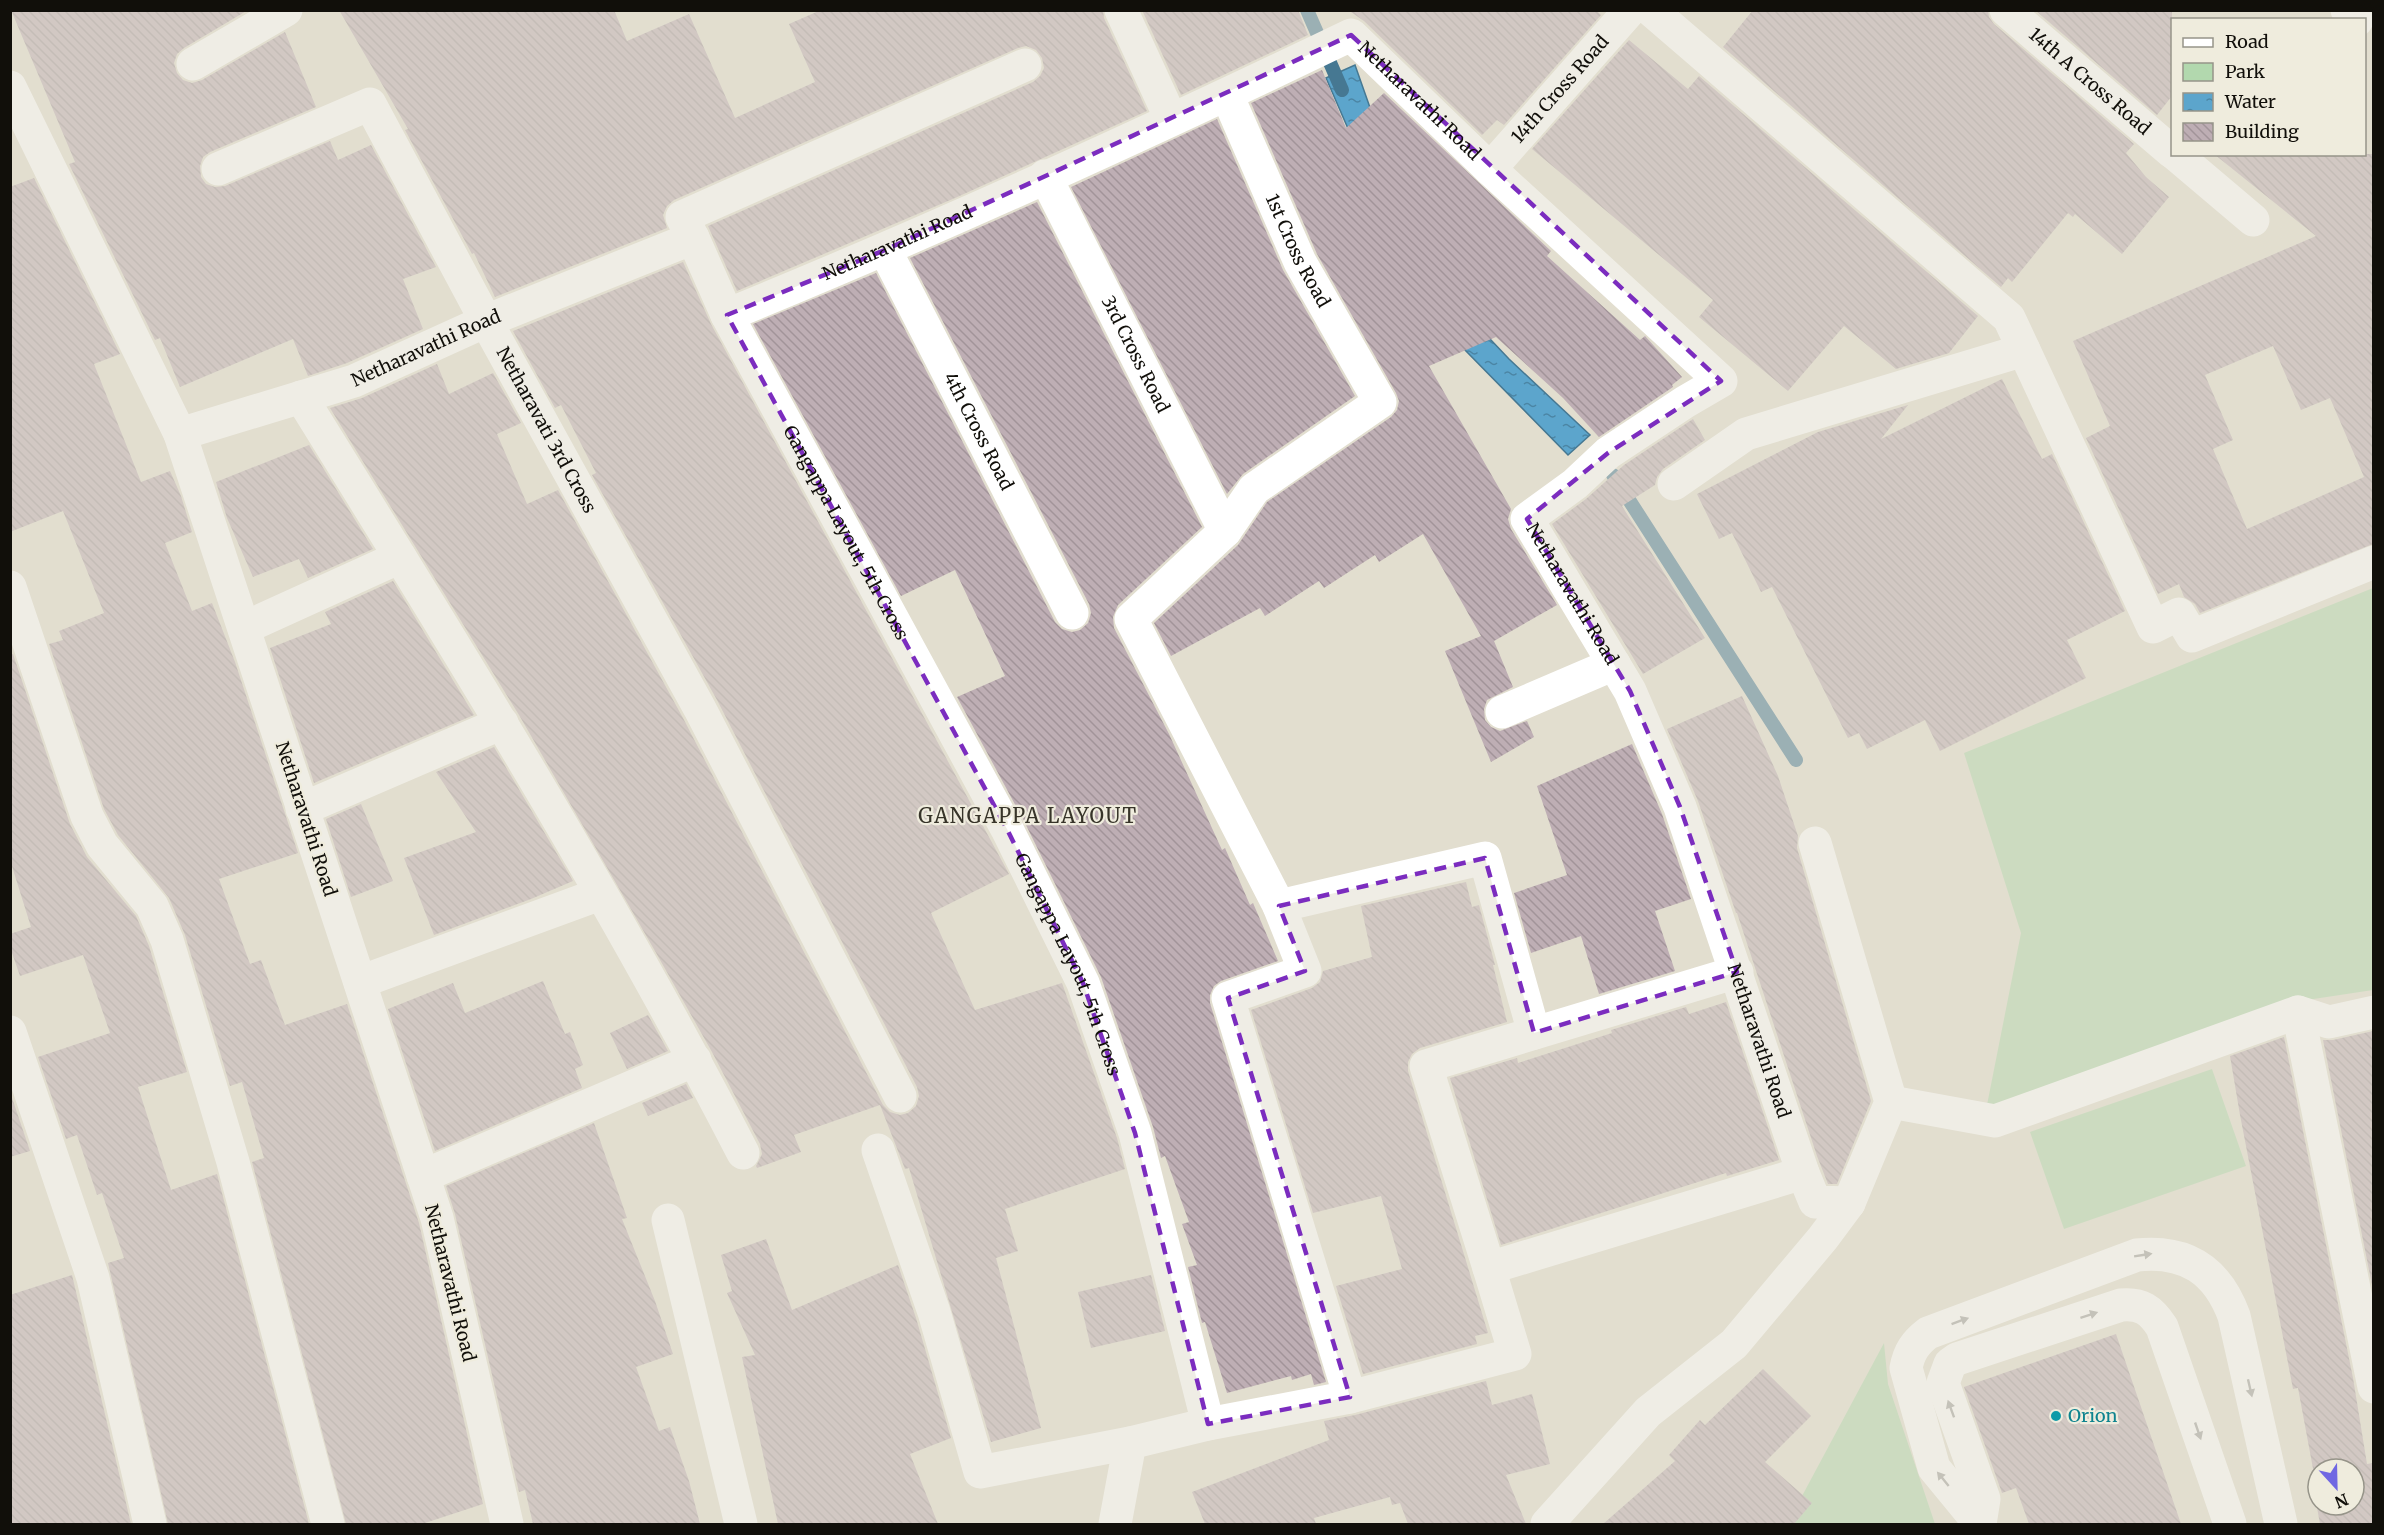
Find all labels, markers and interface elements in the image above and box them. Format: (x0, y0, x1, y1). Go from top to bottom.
legend (2171, 18, 2366, 156)
street label: 14th A Cross Road (2024, 23, 2156, 140)
street label: 14th Cross Road (1506, 30, 1613, 148)
text: Road (2225, 30, 2269, 53)
street label: Netharavathi Road (1354, 36, 1486, 165)
text: Park (2225, 60, 2266, 83)
text: Water (2224, 90, 2276, 113)
text: Building (2225, 120, 2299, 143)
street label: 1st Cross Road (1261, 190, 1336, 311)
street label: Netharavathi Road (819, 200, 976, 285)
street label: 3rd Cross Road (1097, 292, 1175, 417)
street label: Netharavathi Road (348, 304, 504, 392)
street label: Netharavati 3rd Cross (492, 343, 602, 517)
street label: 4th Cross Road (939, 368, 1019, 494)
street label: Gangappa Layout, 5th Cross (778, 421, 914, 644)
street label: Netharavathi Road (1521, 519, 1624, 669)
street label: Netharavathi Road (271, 739, 342, 899)
district label: GANGAPPA LAYOUT (918, 803, 1138, 828)
street label: Gangappa Layout, 5th Cross (1010, 849, 1126, 1079)
street label: Netharavathi Road (1722, 961, 1796, 1121)
street label: Netharavathi Road (420, 1202, 481, 1364)
one-way arrow (2134, 1250, 2153, 1259)
one-way arrow (2080, 1310, 2098, 1320)
one-way arrow (1951, 1316, 1969, 1326)
one-way arrow (2246, 1379, 2256, 1397)
one-way arrow (1946, 1400, 1956, 1418)
place label: Orion (2068, 1404, 2117, 1427)
marker: Orion (2049, 1409, 2063, 1423)
one-way arrow (2193, 1422, 2203, 1440)
north arrow (2306, 1457, 2366, 1517)
one-way arrow (1936, 1471, 1949, 1487)
text: N (2332, 1489, 2351, 1513)

